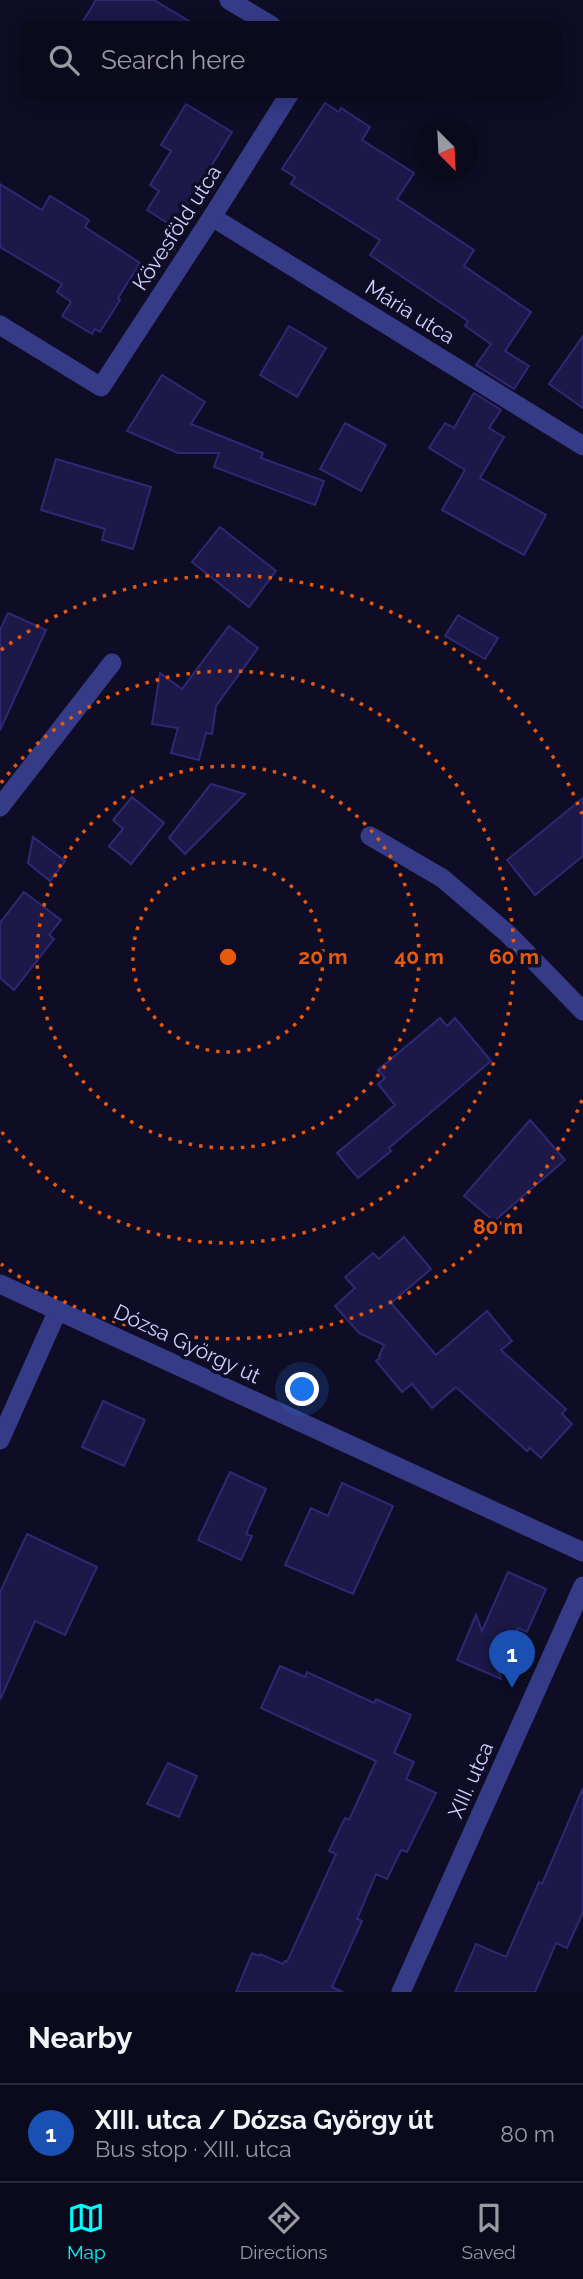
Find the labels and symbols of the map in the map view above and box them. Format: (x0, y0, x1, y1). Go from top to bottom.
north arrow (415, 119, 478, 182)
street label: Kövesföld utca (127, 161, 226, 295)
street label: Mária utca (361, 274, 460, 349)
text: 20 m (298, 944, 348, 969)
text: 40 m (394, 944, 444, 969)
text: 60 m (489, 944, 539, 969)
centre of rings (216, 945, 240, 969)
text: 80 m (473, 1214, 523, 1239)
street label: Dózsa György út (110, 1299, 264, 1388)
your location (285, 1372, 319, 1406)
pin: 1 (489, 1630, 535, 1688)
street label: XIII. utca (443, 1738, 498, 1822)

